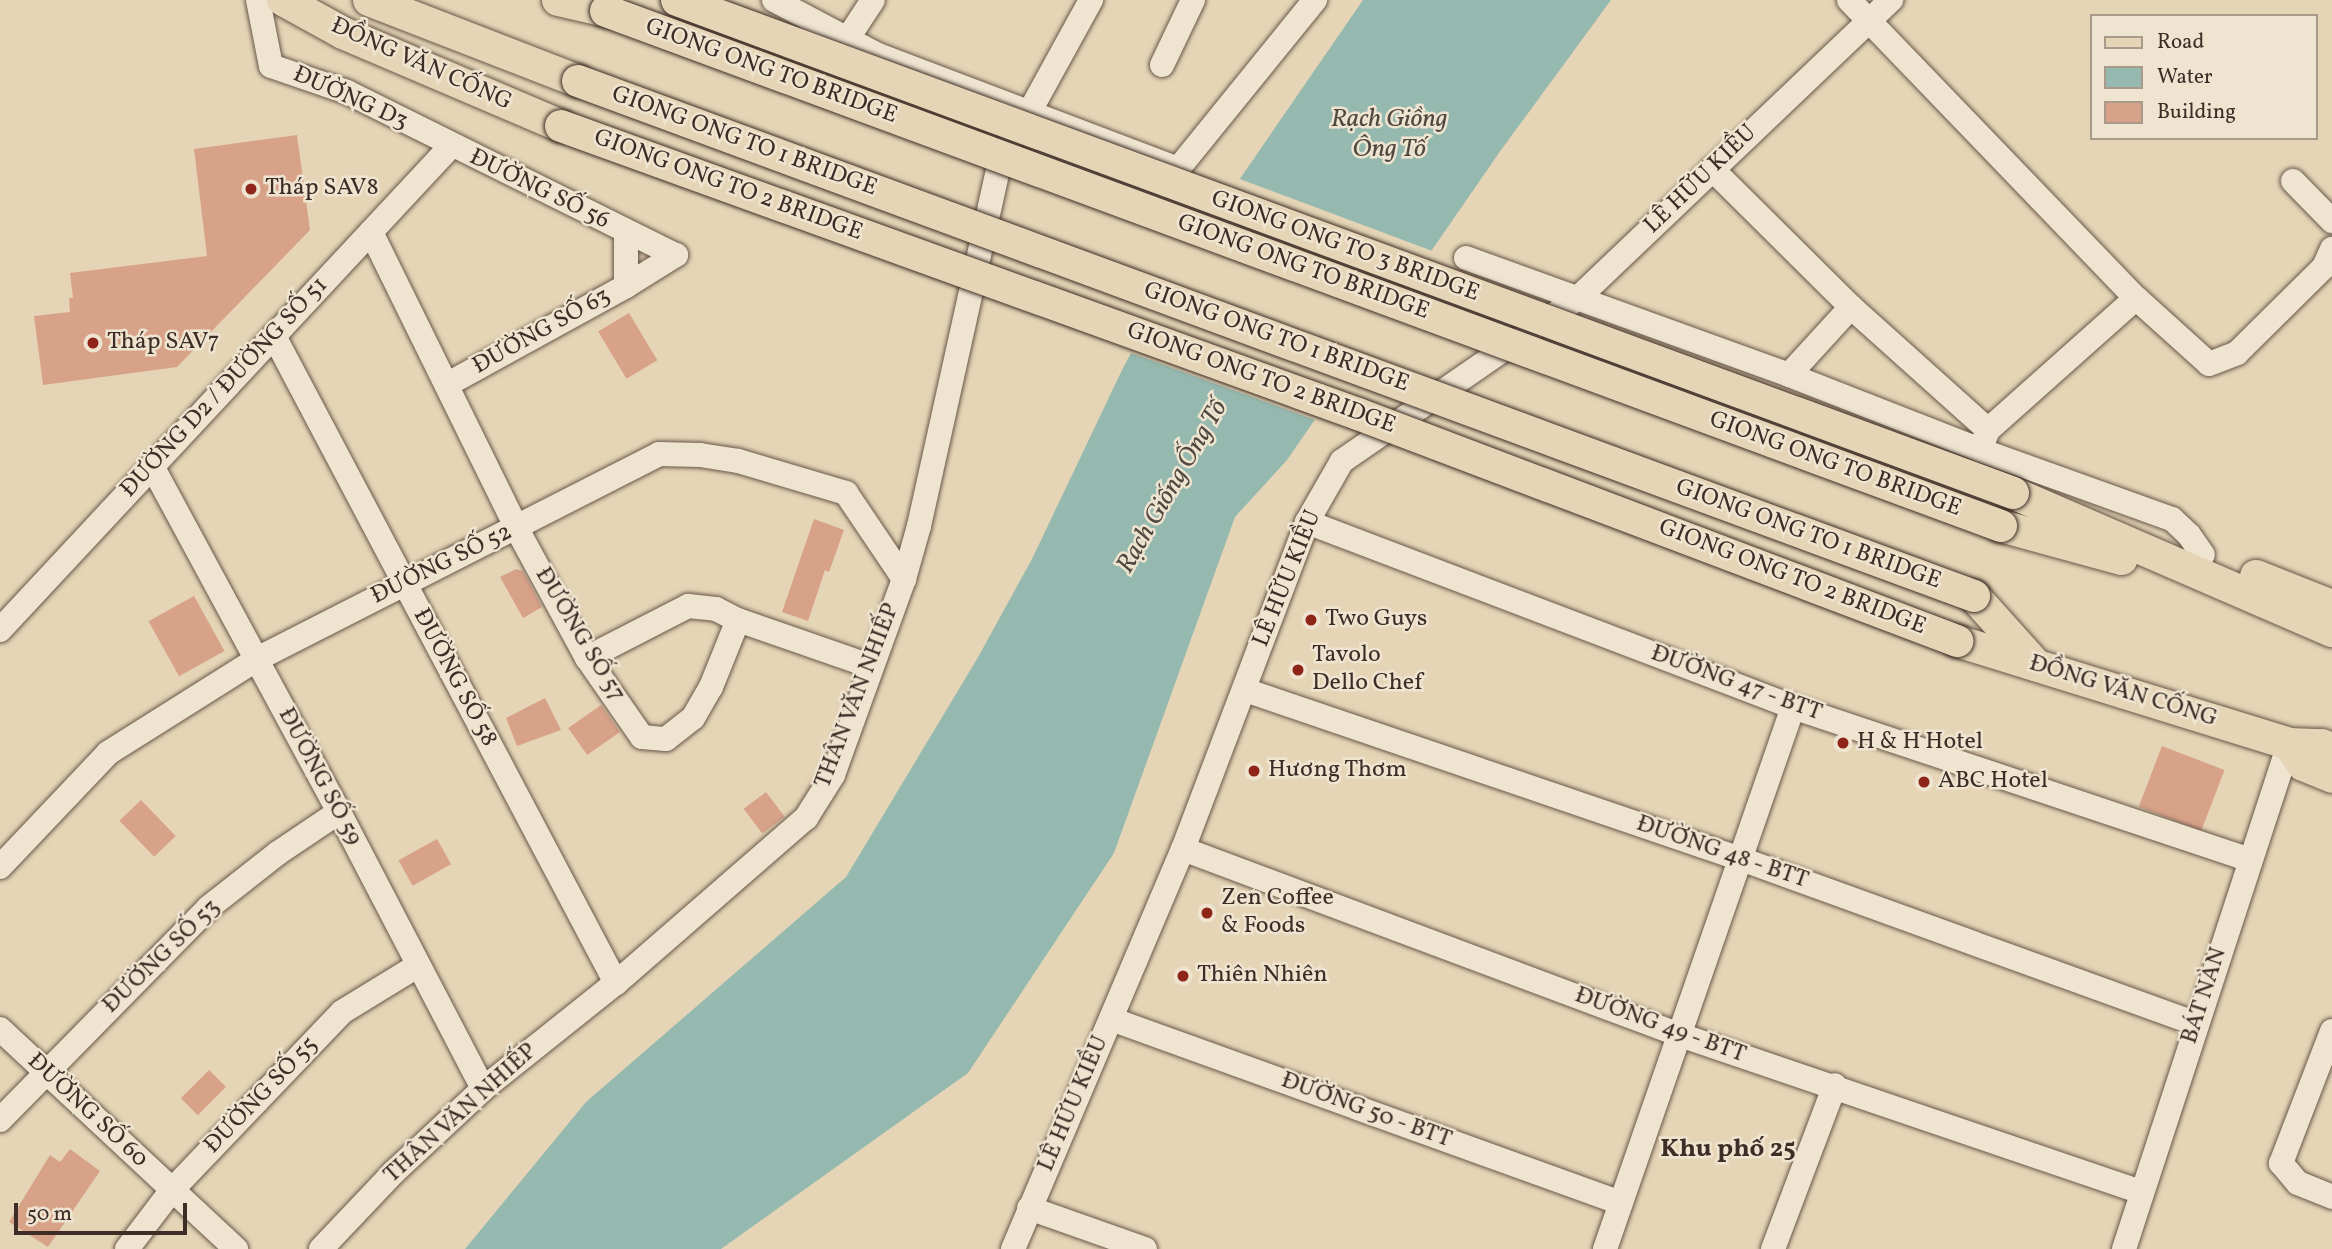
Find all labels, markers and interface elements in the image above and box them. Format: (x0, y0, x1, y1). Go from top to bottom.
street label: ĐỒNG VĂN CỐNG (326, 12, 516, 118)
street label: GIONG ONG TO BRIDGE (641, 13, 901, 131)
legend (2090, 14, 2318, 140)
text: Road (2157, 28, 2204, 57)
street label: ĐƯỜNG D3 (288, 61, 412, 137)
text: Water (2157, 63, 2213, 92)
street label: GIONG ONG TO 1 BRIDGE (607, 80, 881, 204)
text: Building (2157, 98, 2236, 127)
water label: Rạch Giồng Ông Tố (1331, 104, 1447, 166)
street label: LÊ HỮU KIỀU (1639, 119, 1763, 241)
street label: GIONG ONG TO 2 BRIDGE (589, 124, 867, 248)
street label: ĐƯỜNG SỐ 56 (464, 144, 614, 236)
place label: Tháp SAV8 (265, 175, 379, 203)
marker: Tháp SAV8 (243, 181, 259, 197)
street label: GIONG ONG TO 3 BRIDGE (1207, 185, 1483, 309)
street label: GIONG ONG TO BRIDGE (1173, 209, 1433, 327)
street label: ĐƯỜNG D2 / ĐƯỜNG SỐ 51 (115, 272, 335, 504)
street label: GIONG ONG TO 1 BRIDGE (1139, 276, 1413, 400)
street label: ĐƯỜNG SỐ 63 (468, 282, 616, 382)
street label: GIONG ONG TO 2 BRIDGE (1122, 317, 1400, 441)
place label: Tháp SAV7 (107, 329, 219, 357)
marker: Tháp SAV7 (85, 335, 101, 351)
water label: Rạch Giống Ống Tố (1111, 395, 1235, 579)
street label: GIONG ONG TO BRIDGE (1705, 406, 1965, 524)
street label: GIONG ONG TO 1 BRIDGE (1671, 473, 1945, 597)
street label: LÊ HỮU KIỀU (1248, 506, 1328, 652)
street label: GIONG ONG TO 2 BRIDGE (1654, 514, 1930, 642)
street label: ĐƯỜNG SỐ 52 (367, 519, 517, 611)
street label: ĐƯỜNG SỐ 57 (528, 563, 630, 707)
street label: THÂN VĂN NHIẾP (809, 599, 907, 793)
street label: ĐƯỜNG SỐ 58 (406, 604, 502, 752)
place label: Two Guys (1325, 606, 1427, 634)
marker: Two Guys (1303, 612, 1319, 628)
street label: ĐƯỜNG 47 - BTT (1646, 640, 1826, 728)
place label: Tavolo Dello Chef (1312, 642, 1422, 698)
street label: ĐỒNG VĂN CỐNG (2025, 650, 2221, 734)
marker: Tavolo Dello Chef (1290, 662, 1306, 678)
street label: ĐƯỜNG SỐ 59 (271, 703, 367, 851)
place label: H & H Hotel (1857, 729, 1983, 757)
marker: H & H Hotel (1835, 735, 1851, 751)
place label: Hương Thơm (1268, 757, 1408, 785)
marker: Hương Thơm (1246, 763, 1262, 779)
place label: ABC Hotel (1938, 768, 2048, 796)
marker: ABC Hotel (1916, 774, 1932, 790)
street label: ĐƯỜNG 48 - BTT (1632, 810, 1812, 896)
place label: Zen Coffee & Foods (1221, 885, 1334, 941)
street label: ĐƯỜNG SỐ 53 (97, 894, 227, 1020)
marker: Zen Coffee & Foods (1199, 905, 1215, 921)
street label: BÁT NÀN (2176, 944, 2234, 1048)
place label: Thiên Nhiên (1197, 962, 1328, 990)
marker: Thiên Nhiên (1175, 968, 1191, 984)
street label: ĐƯỜNG 49 - BTT (1570, 982, 1750, 1070)
street label: ĐƯỜNG SỐ 55 (199, 1031, 325, 1161)
street label: LÊ HỮU KIỀU (1032, 1032, 1116, 1176)
street label: THÂN VĂN NHIẾP (378, 1038, 544, 1190)
street label: ĐƯỜNG SỐ 60 (20, 1048, 154, 1174)
street label: ĐƯỜNG 50 - BTT (1276, 1067, 1456, 1155)
district label: Khu phố 25 (1660, 1134, 1796, 1166)
scale bar (18, 1190, 191, 1234)
text: 50 m (27, 1200, 72, 1229)

